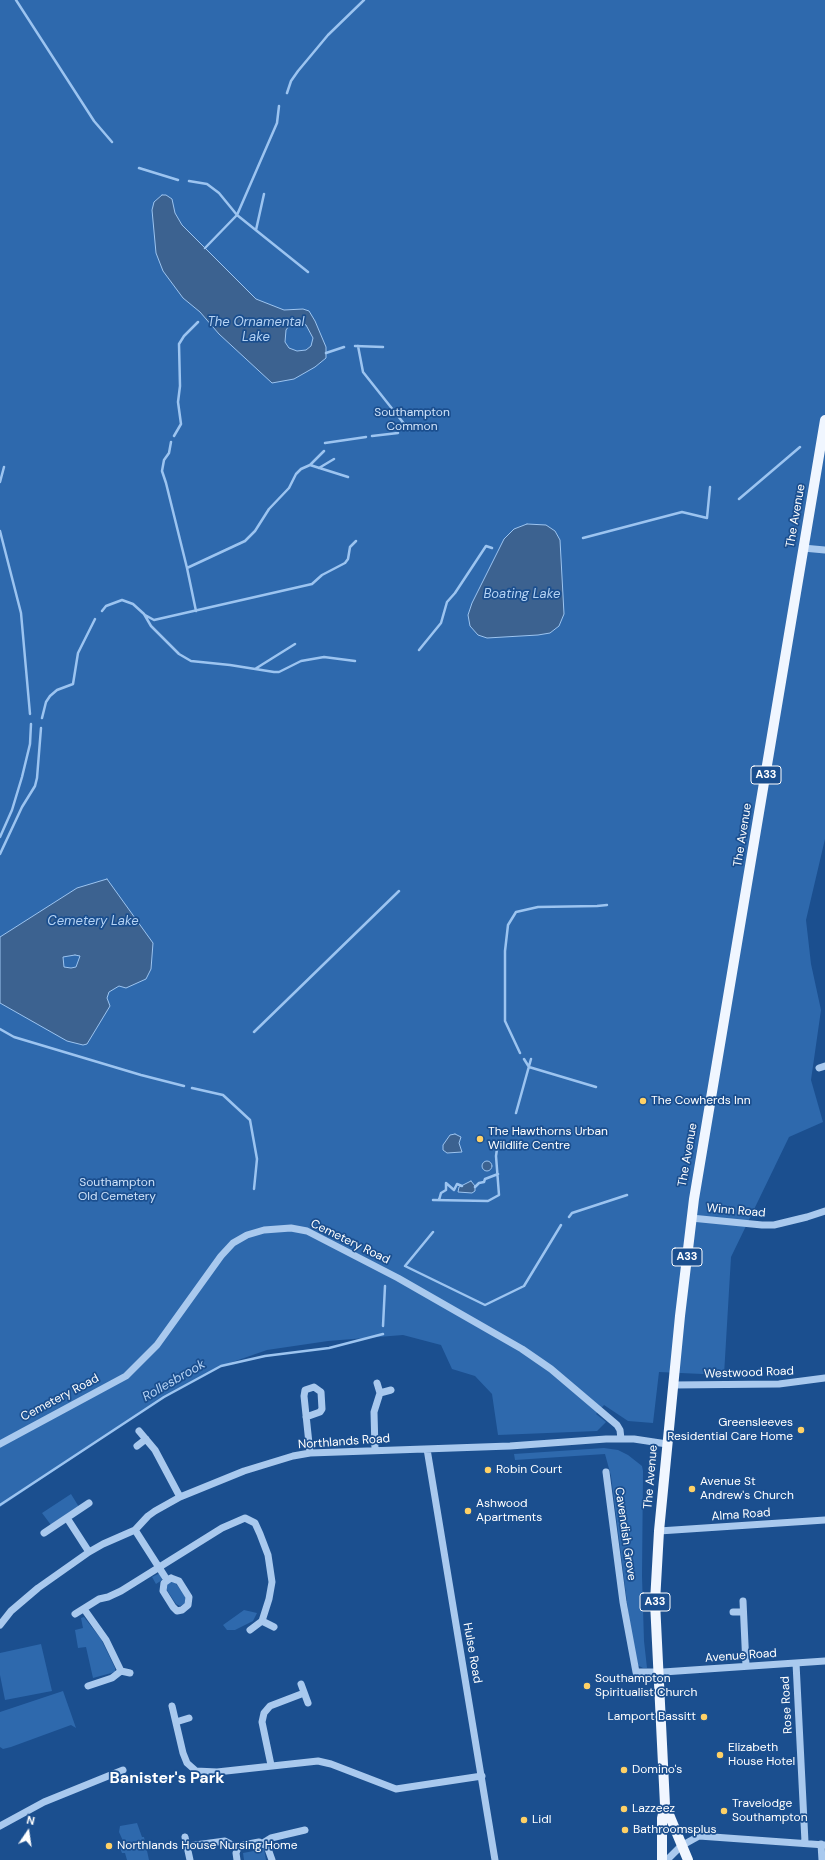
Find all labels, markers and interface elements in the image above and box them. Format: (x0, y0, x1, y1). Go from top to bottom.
water label: The Ornamental Lake (208, 315, 304, 346)
park label: Southampton Common (374, 406, 450, 434)
street label: The Avenue (783, 483, 809, 549)
water label: Boating Lake (483, 587, 561, 603)
road number: A33 (751, 766, 781, 784)
street label: The Avenue (731, 802, 755, 868)
water label: Cemetery Lake (47, 914, 139, 930)
place label: The Cowherds Inn (651, 1094, 751, 1108)
marker: The Cowherds Inn (638, 1096, 648, 1106)
street label: The Avenue (675, 1122, 701, 1188)
place label: The Hawthorns Urban Wildlife Centre (488, 1125, 608, 1153)
marker: The Hawthorns Urban Wildlife Centre (475, 1134, 485, 1144)
park label: Southampton Old Cemetery (78, 1176, 156, 1204)
street label: Winn Road (706, 1201, 766, 1221)
street label: Cemetery Road (308, 1217, 392, 1267)
road number: A33 (672, 1248, 702, 1266)
water label: Rollesbrook (140, 1357, 208, 1405)
street label: Westwood Road (704, 1364, 794, 1382)
street label: Cemetery Road (19, 1371, 101, 1425)
place label: Greensleeves Residential Care Home (667, 1416, 793, 1444)
marker: Greensleeves Residential Care Home (796, 1425, 806, 1435)
street label: Northlands Road (298, 1432, 390, 1452)
street label: The Avenue (641, 1444, 661, 1510)
place label: Robin Court (496, 1463, 562, 1477)
marker: Robin Court (483, 1465, 493, 1475)
place label: Avenue St Andrew's Church (700, 1475, 794, 1503)
marker: Avenue St Andrew's Church (687, 1484, 697, 1494)
street label: Cavendish Grove (611, 1486, 639, 1582)
place label: Ashwood Apartments (476, 1497, 542, 1525)
marker: Ashwood Apartments (463, 1506, 473, 1516)
street label: Alma Road (711, 1506, 771, 1524)
road number: A33 (640, 1593, 670, 1611)
street label: Hulse Road (460, 1621, 484, 1685)
street label: Avenue Road (705, 1646, 777, 1666)
place label: Southampton Spiritualist Church (595, 1672, 697, 1700)
street label: Rose Road (778, 1676, 796, 1734)
marker: Southampton Spiritualist Church (582, 1681, 592, 1691)
place label: Lamport Bassitt (607, 1710, 696, 1724)
marker: Lamport Bassitt (699, 1712, 709, 1722)
place label: Elizabeth House Hotel (728, 1741, 795, 1769)
marker: Elizabeth House Hotel (715, 1750, 725, 1760)
place label: Domino's (632, 1763, 682, 1777)
marker: Domino's (619, 1765, 629, 1775)
district label: Banister's Park (110, 1769, 224, 1789)
place label: Travelodge Southampton (732, 1797, 808, 1825)
place label: Lazzeez (632, 1802, 675, 1816)
marker: Lazzeez (619, 1804, 629, 1814)
marker: Travelodge Southampton (719, 1806, 729, 1816)
north arrow (8, 1812, 48, 1852)
text: N (25, 1813, 36, 1828)
place label: Lidl (532, 1813, 551, 1827)
marker: Lidl (519, 1815, 529, 1825)
place label: Bathroomsplus (633, 1823, 716, 1837)
marker: Bathroomsplus (620, 1825, 630, 1835)
place label: Northlands House Nursing Home (117, 1839, 298, 1853)
marker: Northlands House Nursing Home (104, 1841, 114, 1851)

